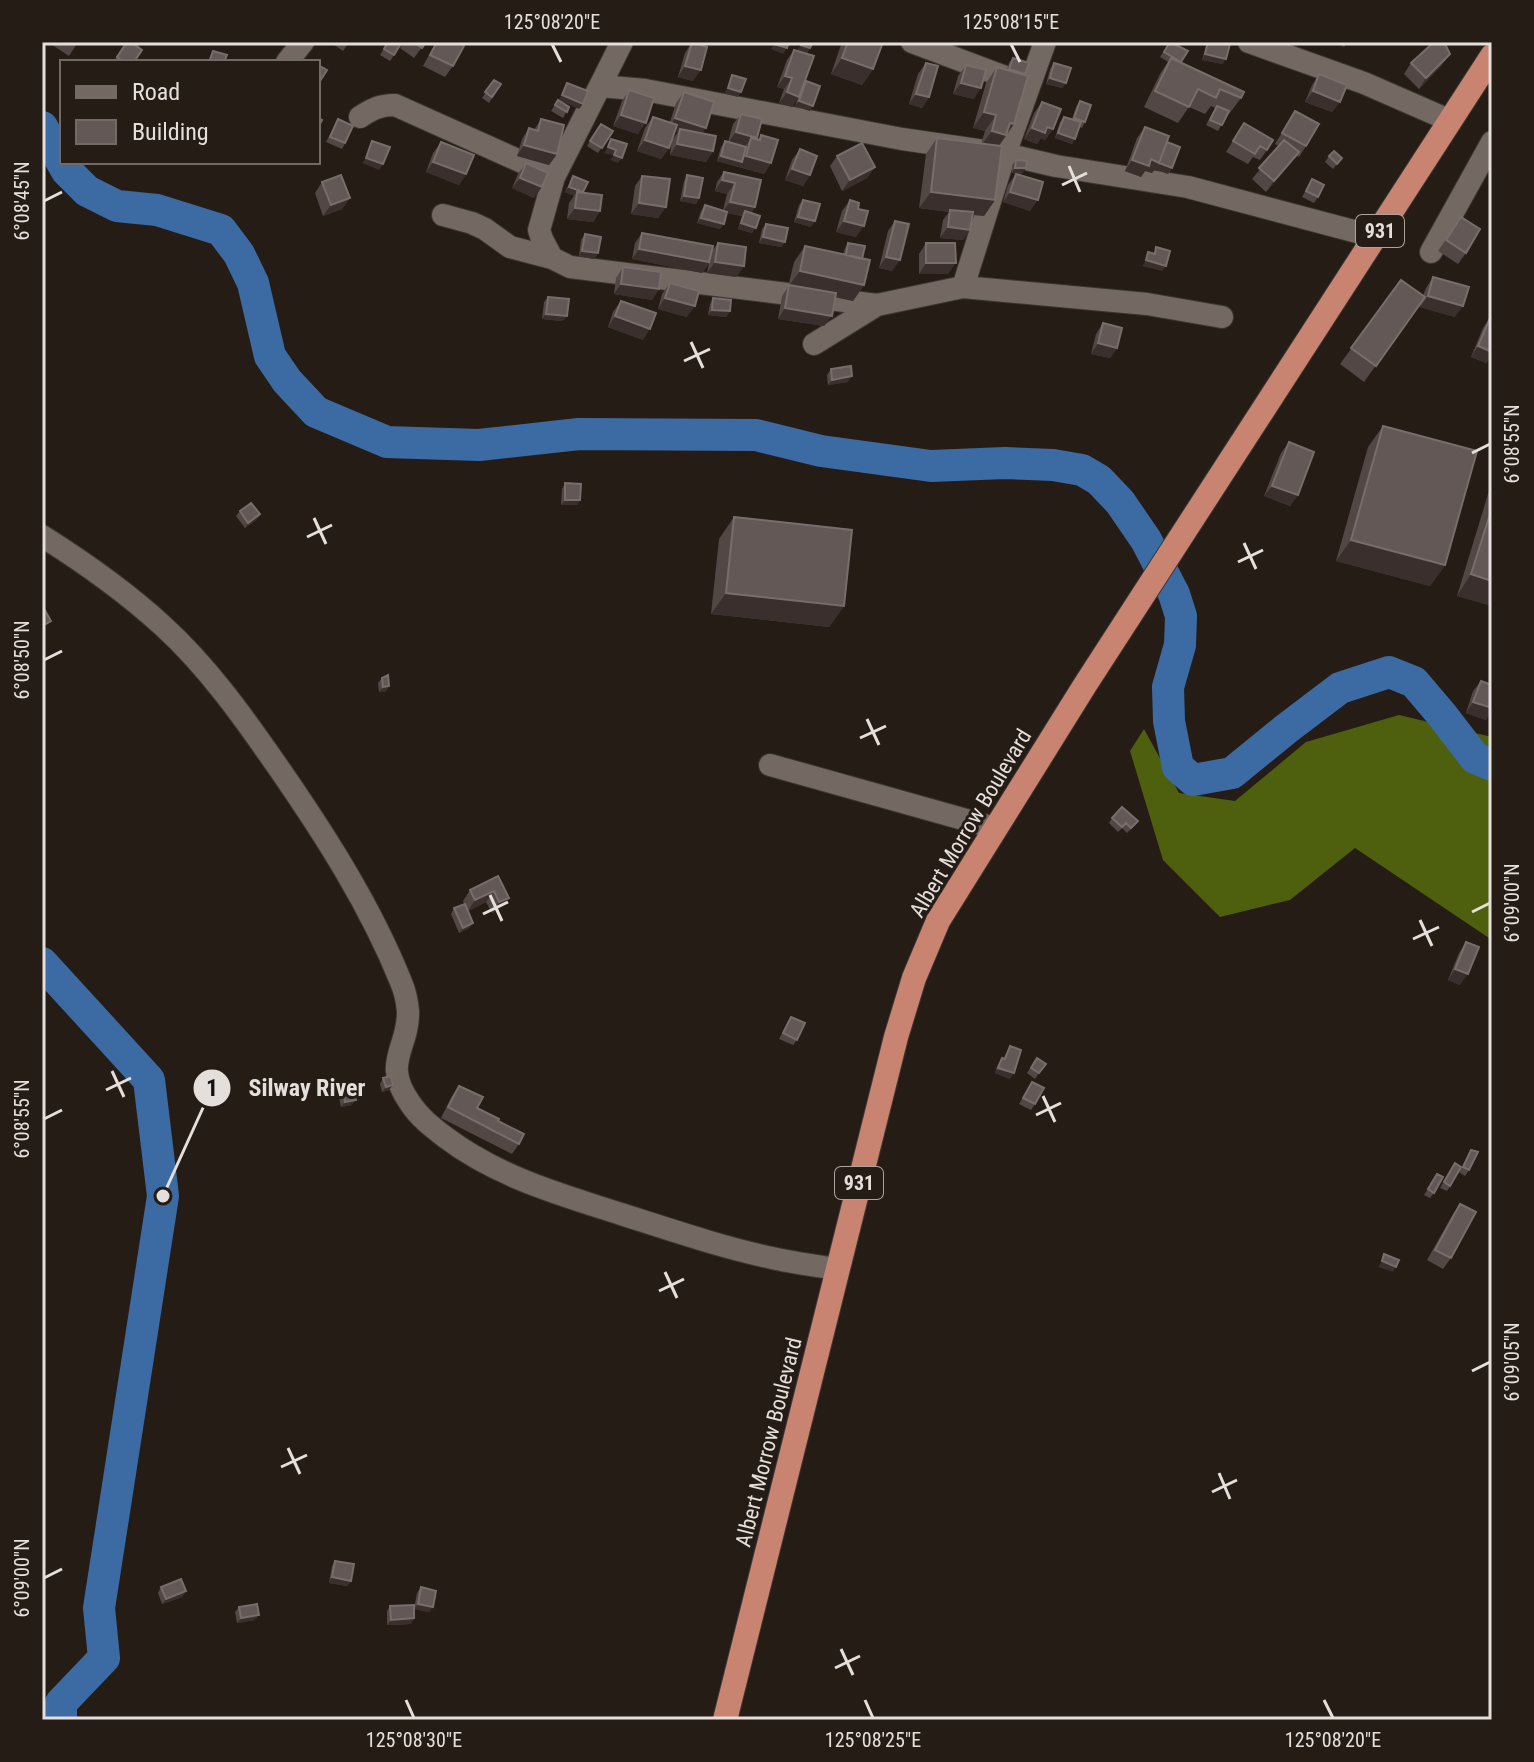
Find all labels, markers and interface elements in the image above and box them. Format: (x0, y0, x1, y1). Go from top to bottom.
text: 125°08'20"E (504, 10, 600, 34)
text: 125°08'15"E (963, 10, 1059, 34)
legend (60, 60, 320, 164)
text: Road (132, 78, 180, 106)
text: Building (132, 118, 209, 146)
text: 6°08'45"N (10, 161, 34, 241)
road number: 931 (1356, 215, 1404, 247)
text: 6°08'55"N (1500, 404, 1524, 484)
text: 6°08'50"N (10, 620, 34, 700)
street label: Albert Morrow Boulevard (904, 725, 1037, 922)
text: 6°09'00"N (1500, 863, 1524, 943)
callout: Silway River (192, 1064, 381, 1112)
text: 1 (206, 1074, 218, 1102)
text: Silway River (249, 1074, 366, 1102)
text: 6°08'55"N (10, 1079, 34, 1159)
road number: 931 (835, 1167, 883, 1199)
text: 6°09'05"N (1500, 1322, 1524, 1402)
street label: Albert Morrow Boulevard (730, 1335, 807, 1549)
text: 6°09'00"N (10, 1538, 34, 1618)
text: 125°08'30"E (366, 1728, 462, 1752)
text: 125°08'25"E (825, 1728, 921, 1752)
text: 125°08'20"E (1285, 1728, 1381, 1752)

